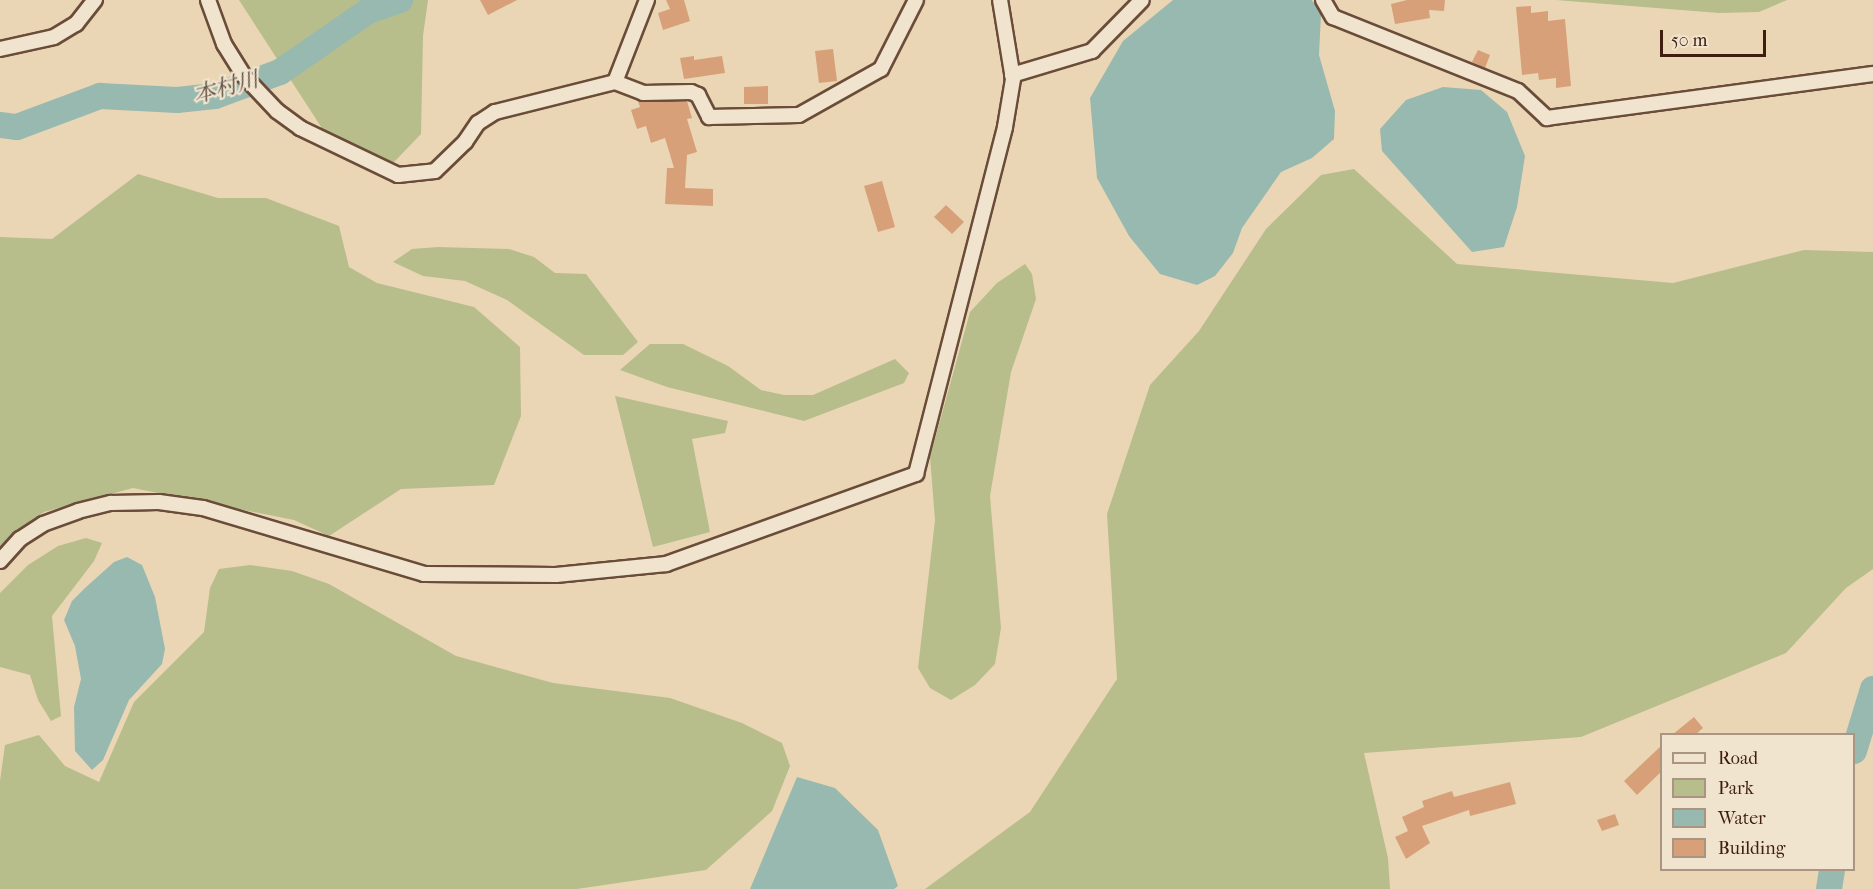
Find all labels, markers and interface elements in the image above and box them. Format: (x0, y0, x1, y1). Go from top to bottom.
scale bar (1663, 18, 1770, 56)
text: 50 m (1671, 30, 1707, 51)
water label: 本村川 (191, 67, 261, 109)
legend (1660, 733, 1855, 871)
text: Road (1718, 748, 1758, 769)
text: Park (1718, 778, 1754, 799)
text: Water (1718, 808, 1766, 829)
text: Building (1718, 838, 1785, 859)

